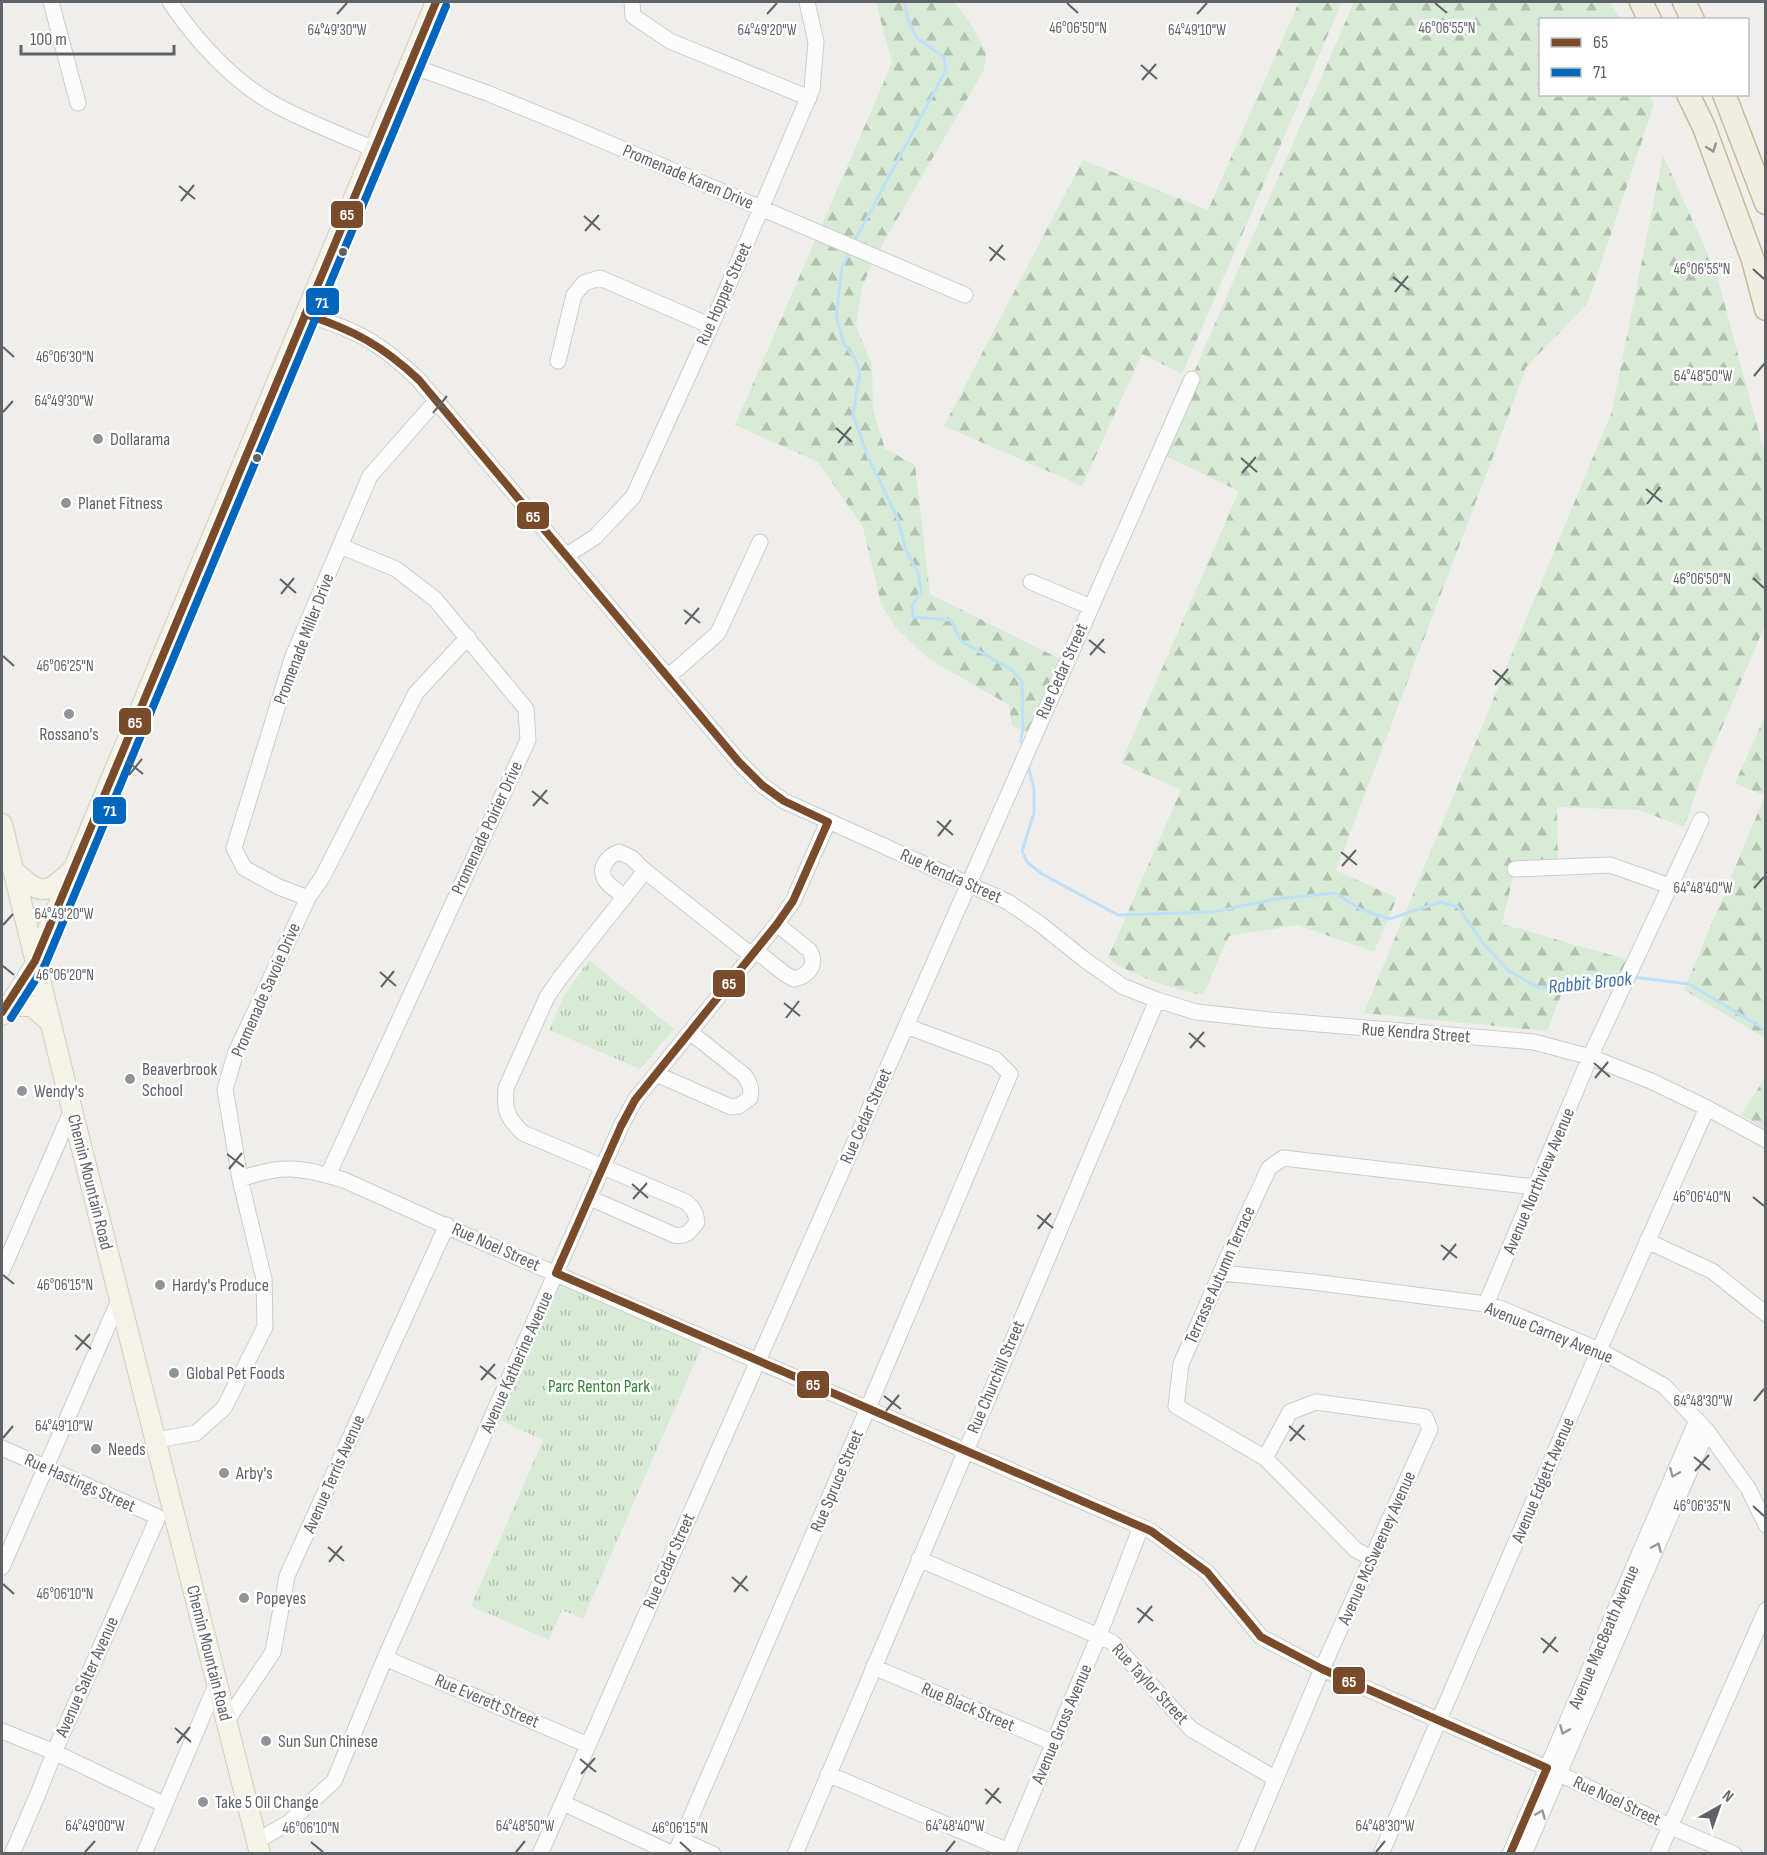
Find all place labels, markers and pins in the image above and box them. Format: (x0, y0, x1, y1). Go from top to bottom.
unlabelled marker (337, 246, 349, 258)
place label: Dollarama (110, 429, 170, 450)
marker: Dollarama (91, 432, 105, 446)
unlabelled marker (251, 452, 263, 464)
place label: Planet Fitness (78, 493, 163, 514)
marker: Planet Fitness (59, 496, 73, 510)
marker: Rossano's (62, 707, 76, 721)
place label: Rossano's (39, 724, 99, 745)
place label: Beaverbrook School (142, 1059, 218, 1101)
marker: Beaverbrook School (123, 1072, 137, 1086)
place label: Wendy's (34, 1081, 84, 1102)
marker: Wendy's (15, 1084, 29, 1098)
place label: Hardy's Produce (172, 1275, 269, 1296)
marker: Hardy's Produce (153, 1278, 167, 1292)
place label: Global Pet Foods (186, 1363, 285, 1384)
marker: Global Pet Foods (167, 1366, 181, 1380)
place label: Needs (108, 1439, 146, 1460)
marker: Needs (89, 1442, 103, 1456)
place label: Arby's (235, 1463, 273, 1484)
marker: Arby's (217, 1466, 231, 1480)
place label: Popeyes (256, 1588, 306, 1609)
marker: Popeyes (237, 1591, 251, 1605)
place label: Sun Sun Chinese (278, 1731, 378, 1752)
marker: Sun Sun Chinese (259, 1734, 273, 1748)
place label: Take 5 Oil Change (215, 1792, 319, 1813)
marker: Take 5 Oil Change (196, 1795, 210, 1809)

